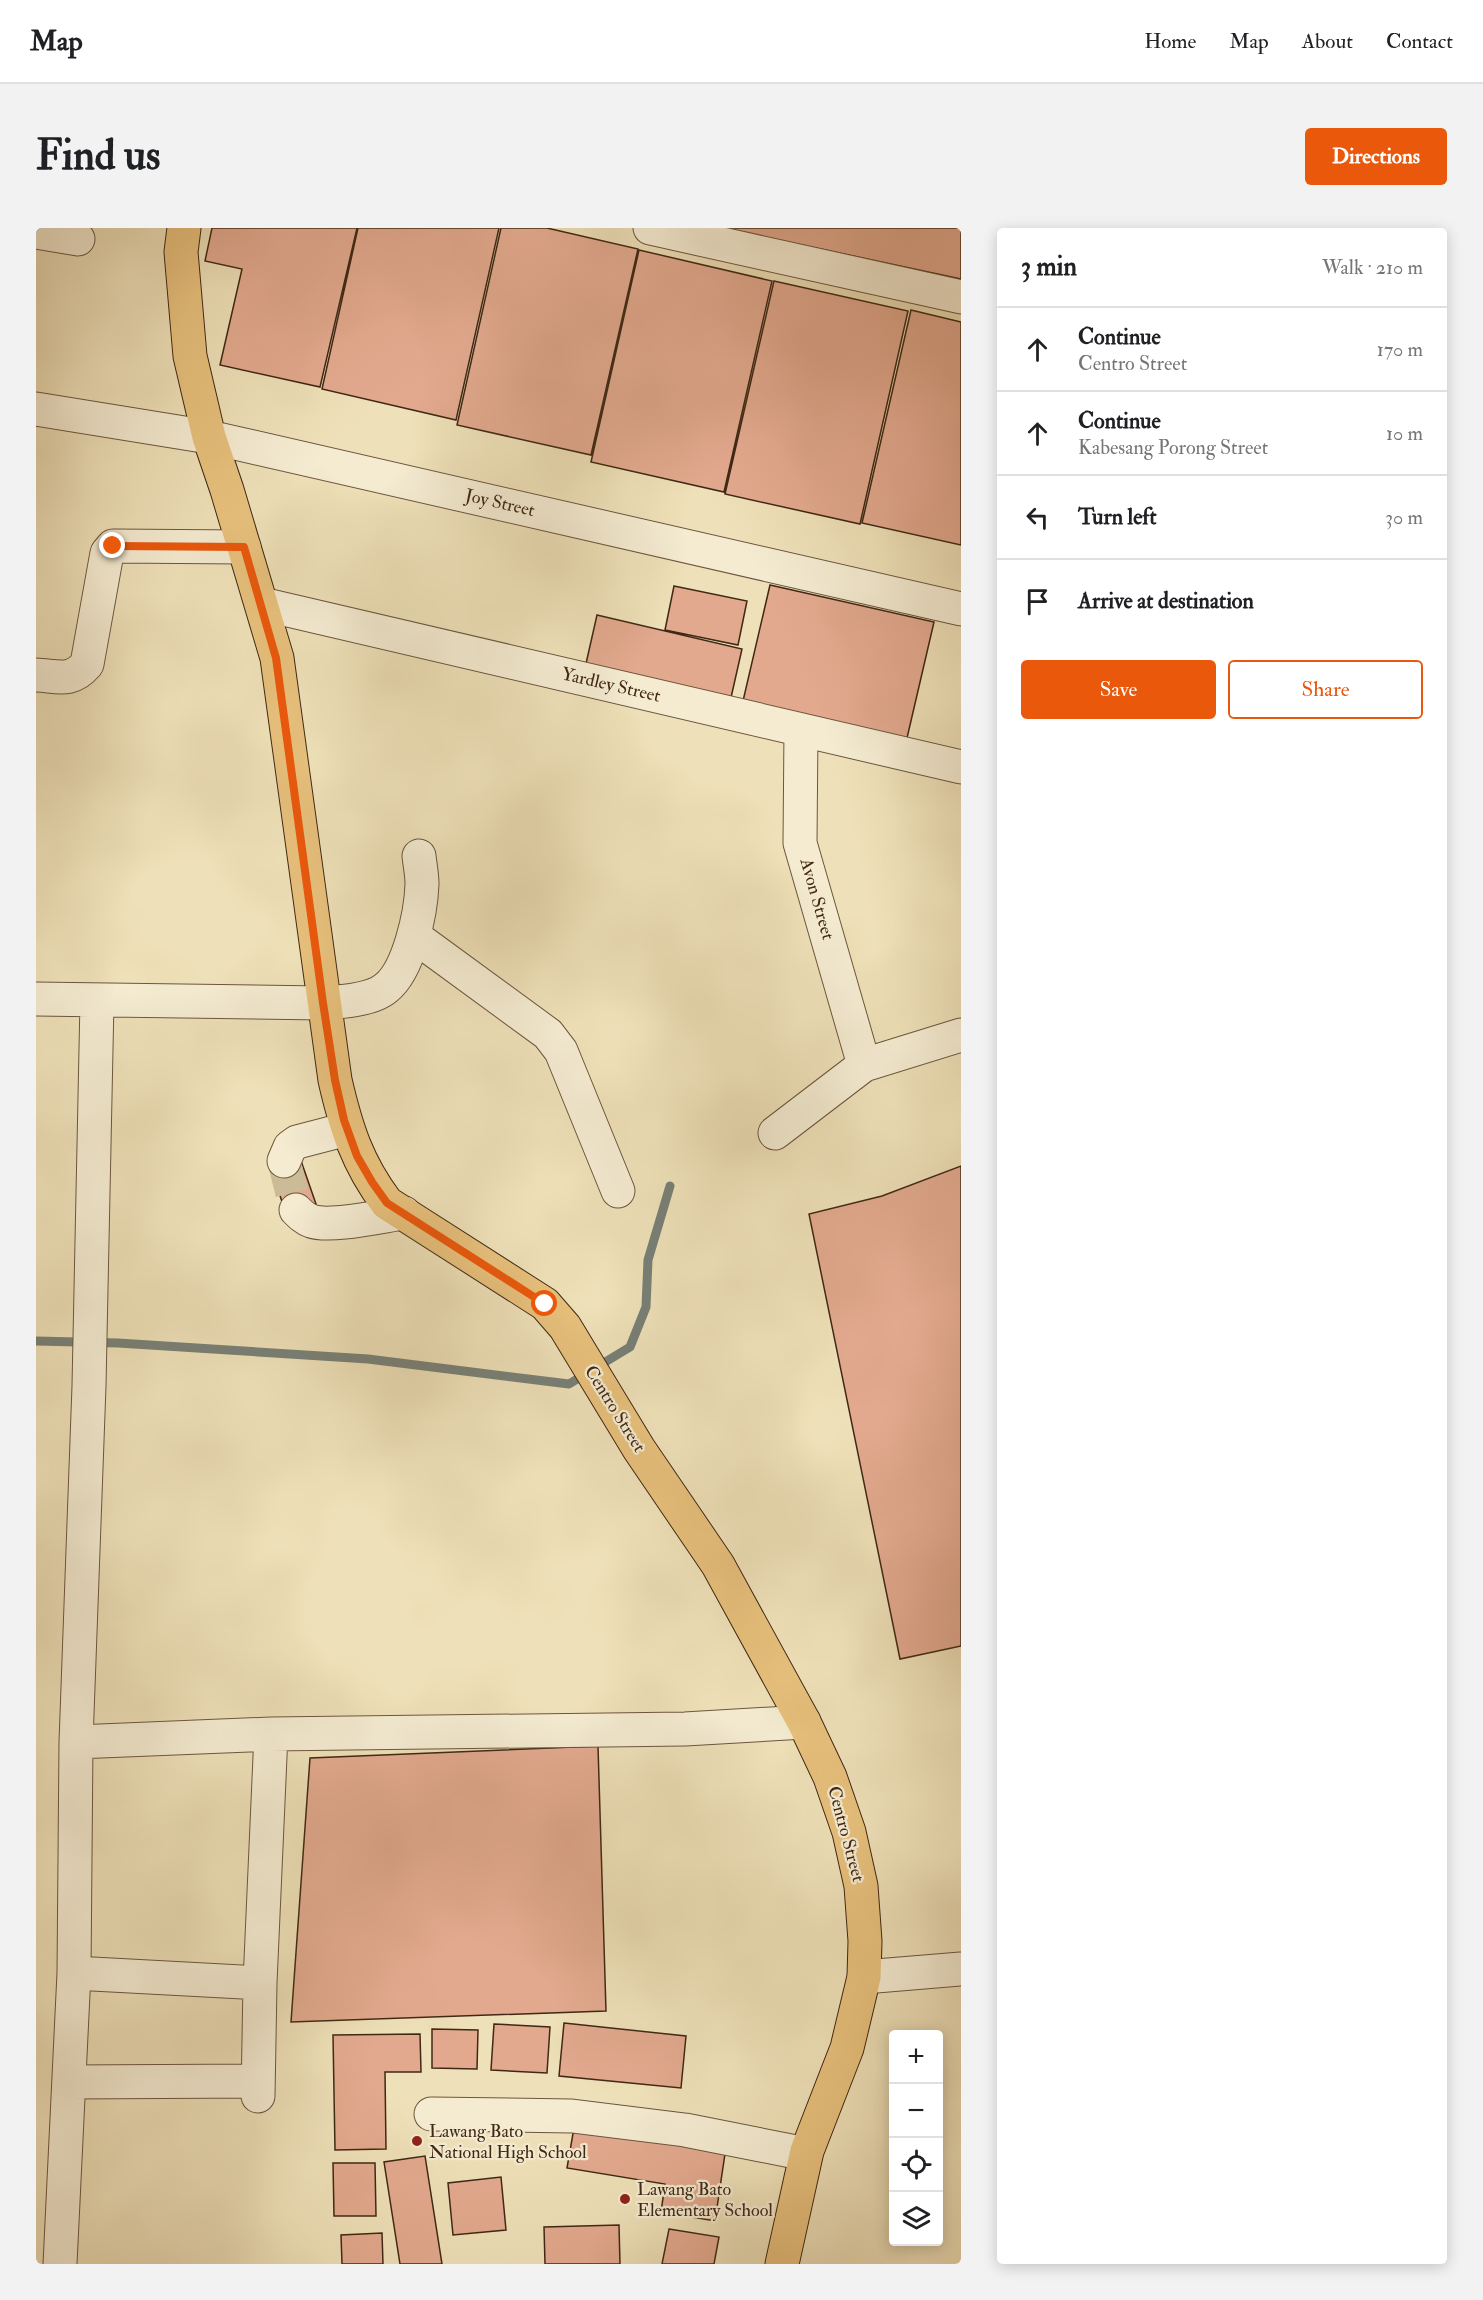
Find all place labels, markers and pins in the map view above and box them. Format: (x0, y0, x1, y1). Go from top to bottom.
place label: Lawang Bato National High School (429, 2120, 587, 2164)
marker: Lawang Bato National High School (410, 2134, 424, 2148)
place label: Lawang Bato Elementary School (637, 2178, 773, 2222)
marker: Lawang Bato Elementary School (618, 2192, 632, 2206)

